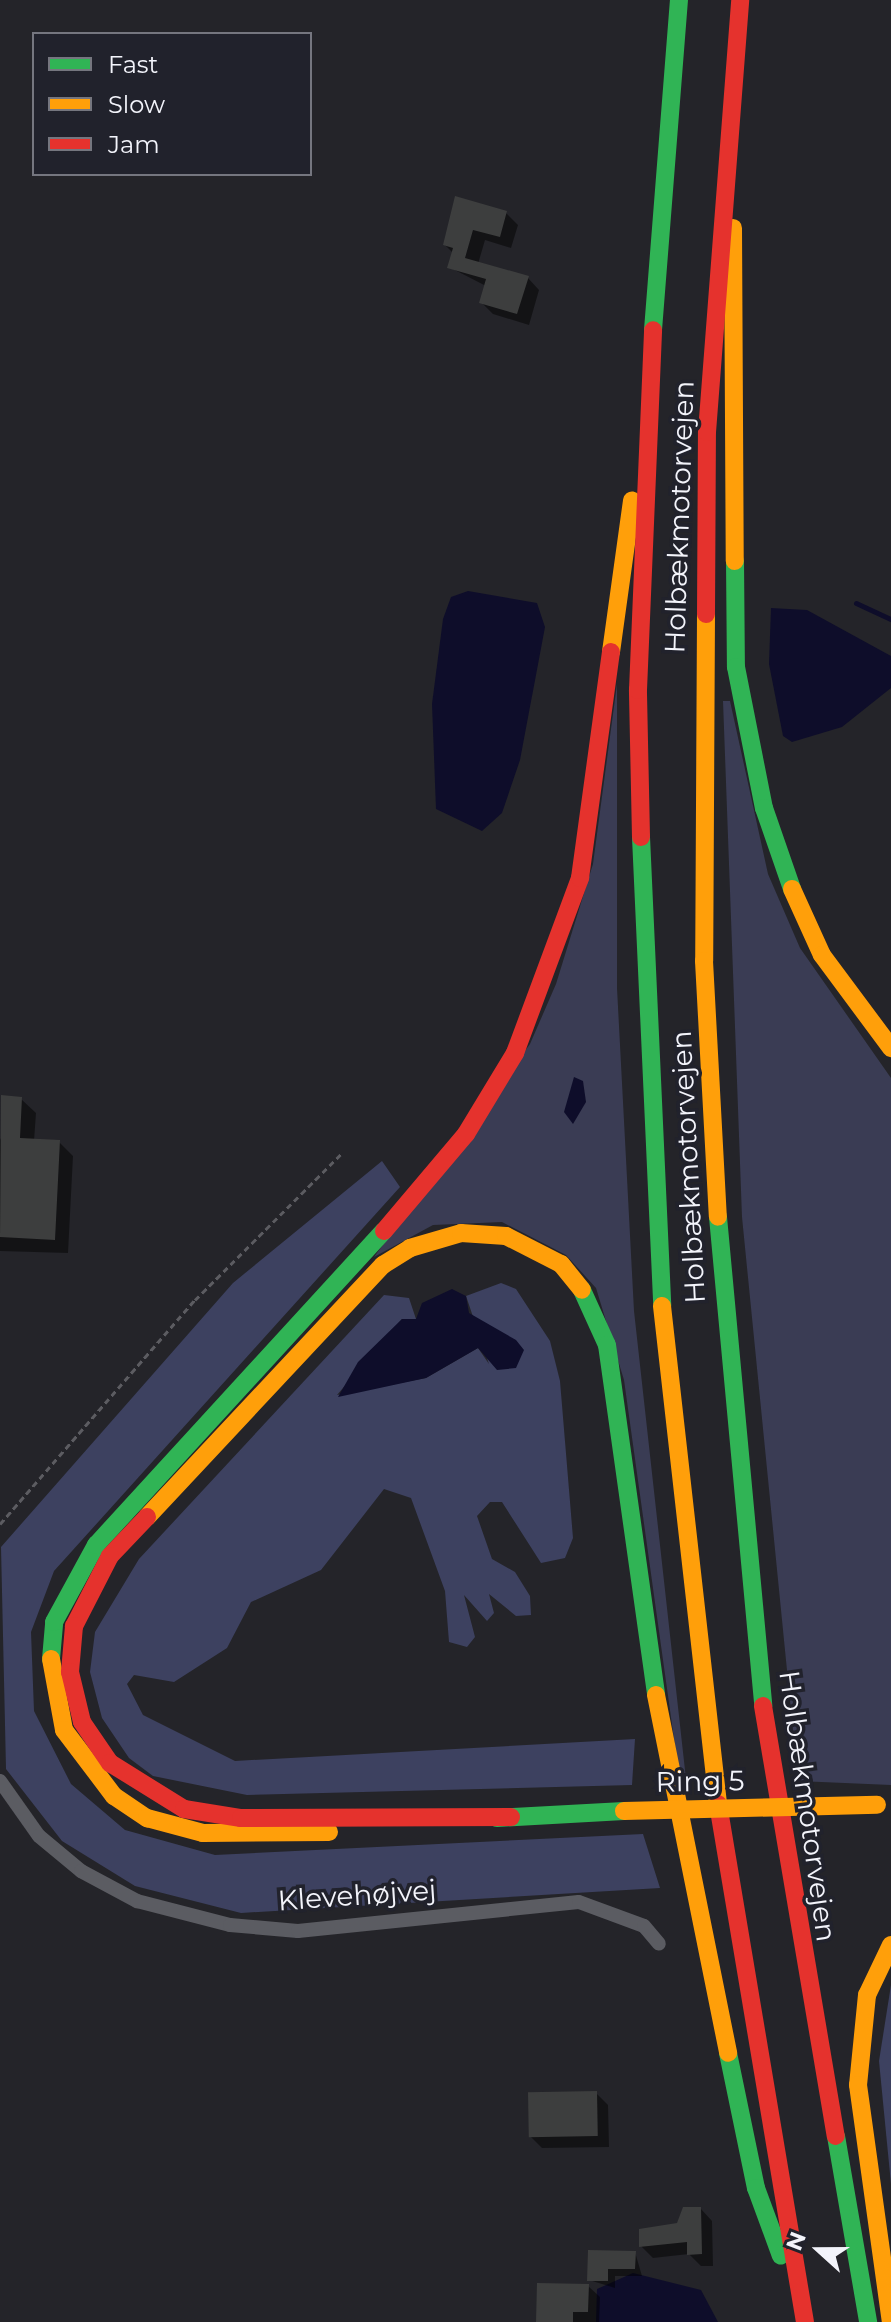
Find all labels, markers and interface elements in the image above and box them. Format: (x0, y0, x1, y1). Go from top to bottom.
legend (32, 32, 312, 176)
text: Fast (108, 50, 158, 79)
text: Slow (108, 90, 165, 119)
text: Jam (108, 130, 160, 159)
street label: Holbækmotorvejen (657, 380, 701, 654)
street label: Holbækmotorvejen (664, 1030, 712, 1304)
street label: Holbækmotorvejen (772, 1668, 844, 1944)
street label: Ring 5 (655, 1763, 745, 1799)
street label: Klevehøjvej (277, 1873, 437, 1917)
north arrow (779, 2210, 859, 2290)
text: N (780, 2228, 812, 2254)

